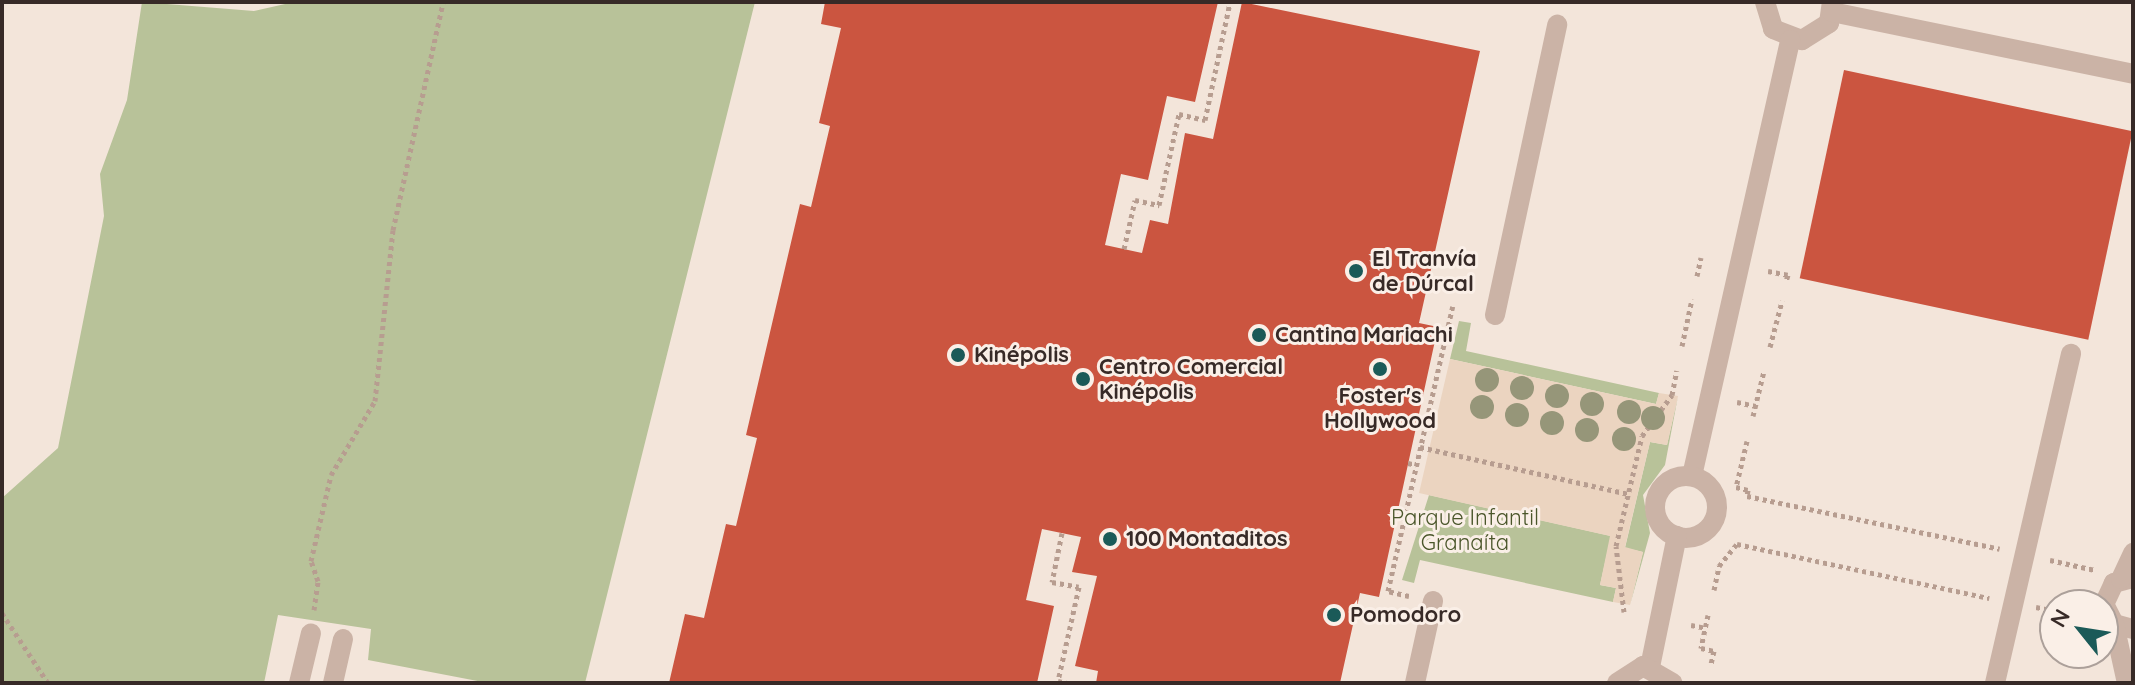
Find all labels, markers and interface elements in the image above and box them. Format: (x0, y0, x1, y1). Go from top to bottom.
place label: El Tranvía de Dúrcal (1372, 245, 1477, 296)
marker: El Tranvía de Dúrcal (1347, 262, 1365, 280)
place label: Cantina Mariachi (1275, 322, 1453, 348)
marker: Cantina Mariachi (1250, 326, 1268, 344)
place label: Kinépolis (974, 342, 1069, 368)
marker: Kinépolis (949, 346, 967, 364)
place label: Centro Comercial Kinépolis (1099, 353, 1283, 404)
marker: Foster's Hollywood (1371, 360, 1389, 378)
marker: Centro Comercial Kinépolis (1074, 370, 1092, 388)
place label: Foster's Hollywood (1324, 382, 1436, 434)
park label: Parque Infantil Granaíta (1391, 504, 1539, 556)
place label: 100 Montaditos (1126, 526, 1288, 552)
marker: 100 Montaditos (1101, 530, 1119, 548)
north arrow (2039, 589, 2119, 669)
place label: Pomodoro (1350, 602, 1461, 628)
text: N (2044, 604, 2076, 632)
marker: Pomodoro (1325, 606, 1343, 624)

